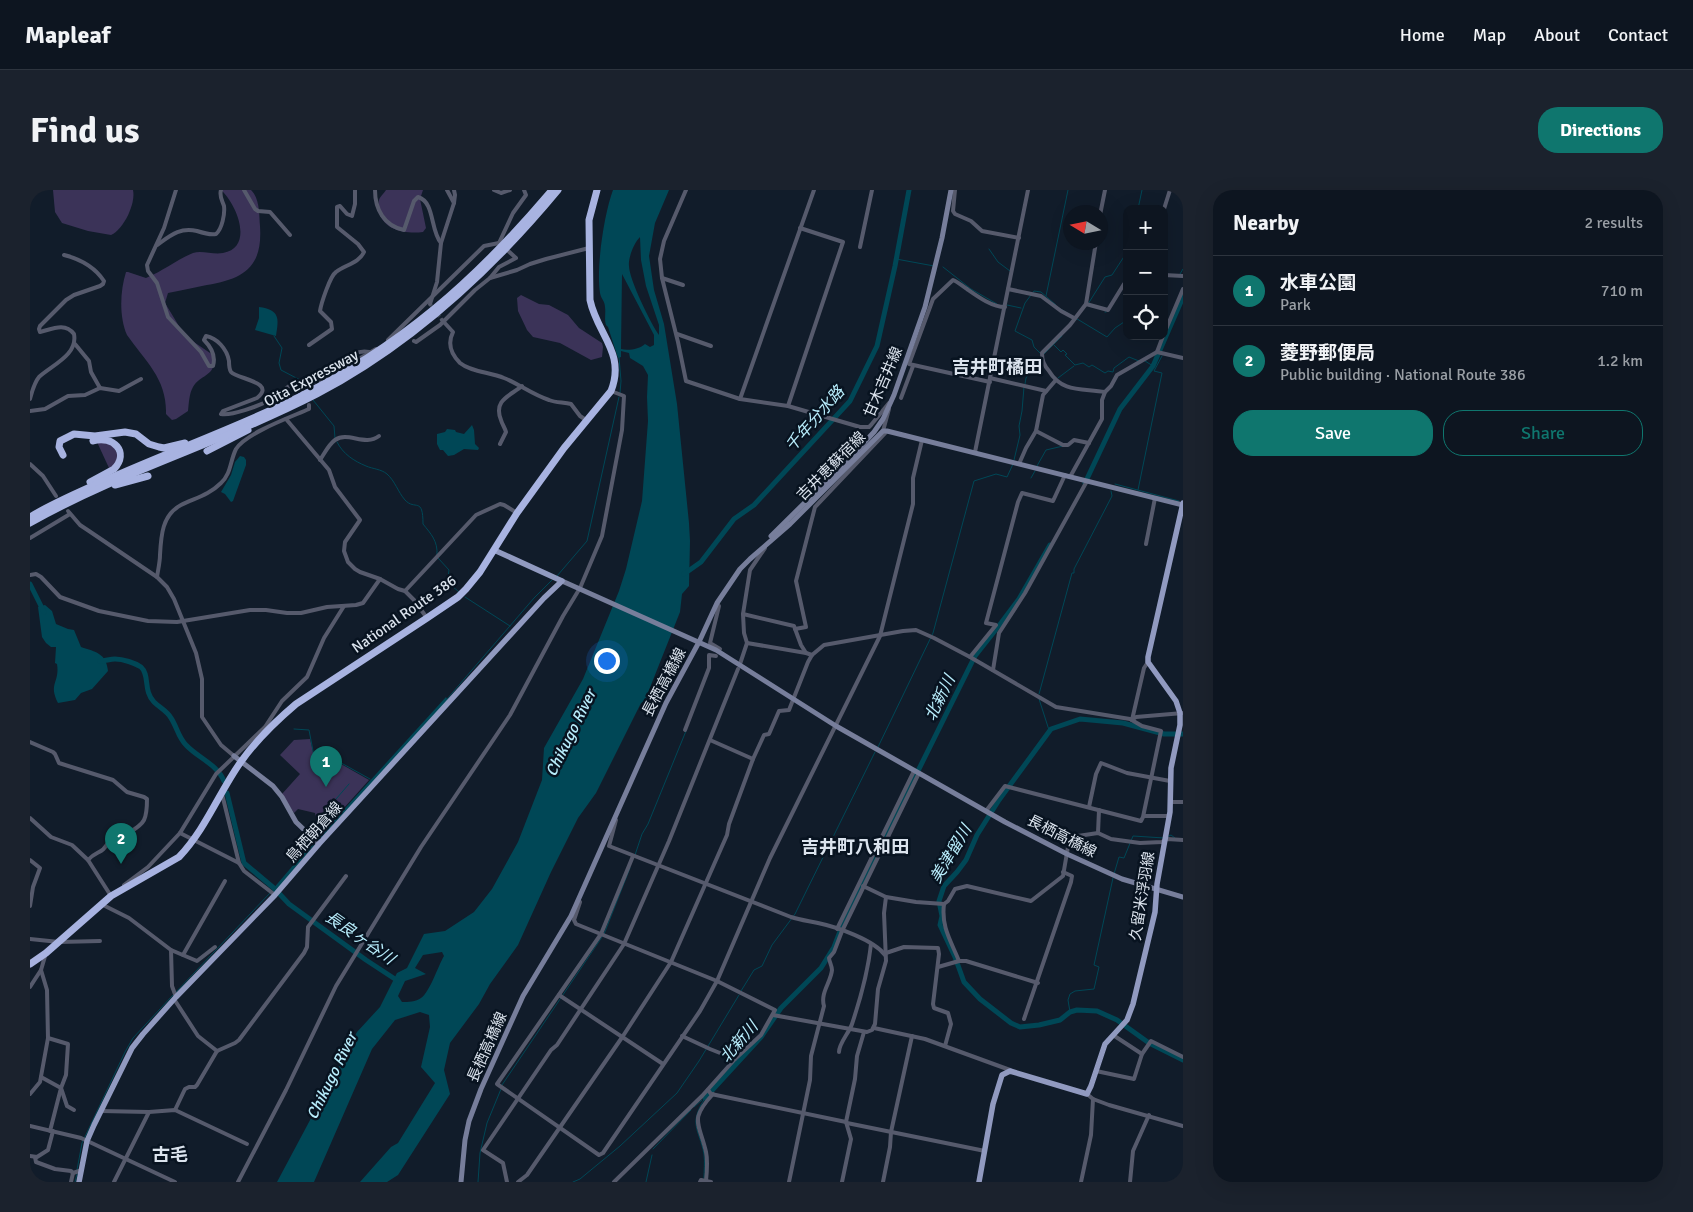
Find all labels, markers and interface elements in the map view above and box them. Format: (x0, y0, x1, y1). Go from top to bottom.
text: Mapleaf (25, 20, 110, 50)
text: Home (1400, 24, 1445, 46)
text: Map (1473, 24, 1506, 46)
text: About (1534, 24, 1580, 46)
text: Contact (1608, 24, 1668, 46)
button: Directions (1538, 107, 1663, 153)
text: Find us (30, 109, 140, 152)
north arrow (1063, 205, 1108, 250)
map controls (1123, 205, 1168, 340)
button: + (1123, 205, 1168, 250)
text: Nearby (1233, 210, 1299, 236)
text: 2 results (1584, 213, 1643, 233)
button: − (1123, 250, 1168, 295)
text: 水車公園 (1280, 271, 1356, 295)
text: 1 (1245, 281, 1253, 301)
text: 710 m (1601, 281, 1643, 301)
button: locate (1123, 295, 1168, 340)
text: Park (1280, 295, 1311, 315)
text: 菱野郵便局 (1280, 341, 1375, 365)
street label: 甘木吉井線 (860, 344, 906, 420)
street label: Oita Expressway (261, 346, 361, 410)
text: 2 (1245, 351, 1253, 371)
text: 1.2 km (1597, 351, 1643, 371)
district label: 吉井町橘田 (952, 356, 1042, 378)
text: Public building · National Route 386 (1280, 365, 1526, 385)
water label: 千年分水路 (781, 381, 850, 456)
button: Save (1233, 410, 1433, 456)
button: Share (1443, 410, 1643, 456)
street label: 吉井恵蘇宿線 (793, 428, 869, 504)
street label: National Route 386 (348, 571, 460, 657)
street label: 長栖高橋線 (638, 645, 690, 719)
your location (594, 648, 620, 674)
water label: 北新川 (920, 670, 960, 724)
water label: Chikugo River (541, 684, 602, 780)
pin: 1 (310, 746, 342, 787)
street label: 鳥栖朝倉線 (282, 798, 346, 866)
street label: 長栖高橋線 (1024, 811, 1100, 861)
water label: 美津留川 (926, 820, 977, 887)
pin: 2 (105, 823, 137, 864)
district label: 吉井町八和田 (801, 836, 909, 858)
street label: 久留米浮羽線 (1126, 850, 1158, 942)
water label: 長良ヶ谷川 (321, 907, 400, 970)
street label: 長栖高橋線 (464, 1009, 510, 1085)
water label: 北新川 (716, 1016, 764, 1067)
water label: Chikugo River (302, 1027, 363, 1123)
district label: 古毛 (152, 1144, 188, 1166)

